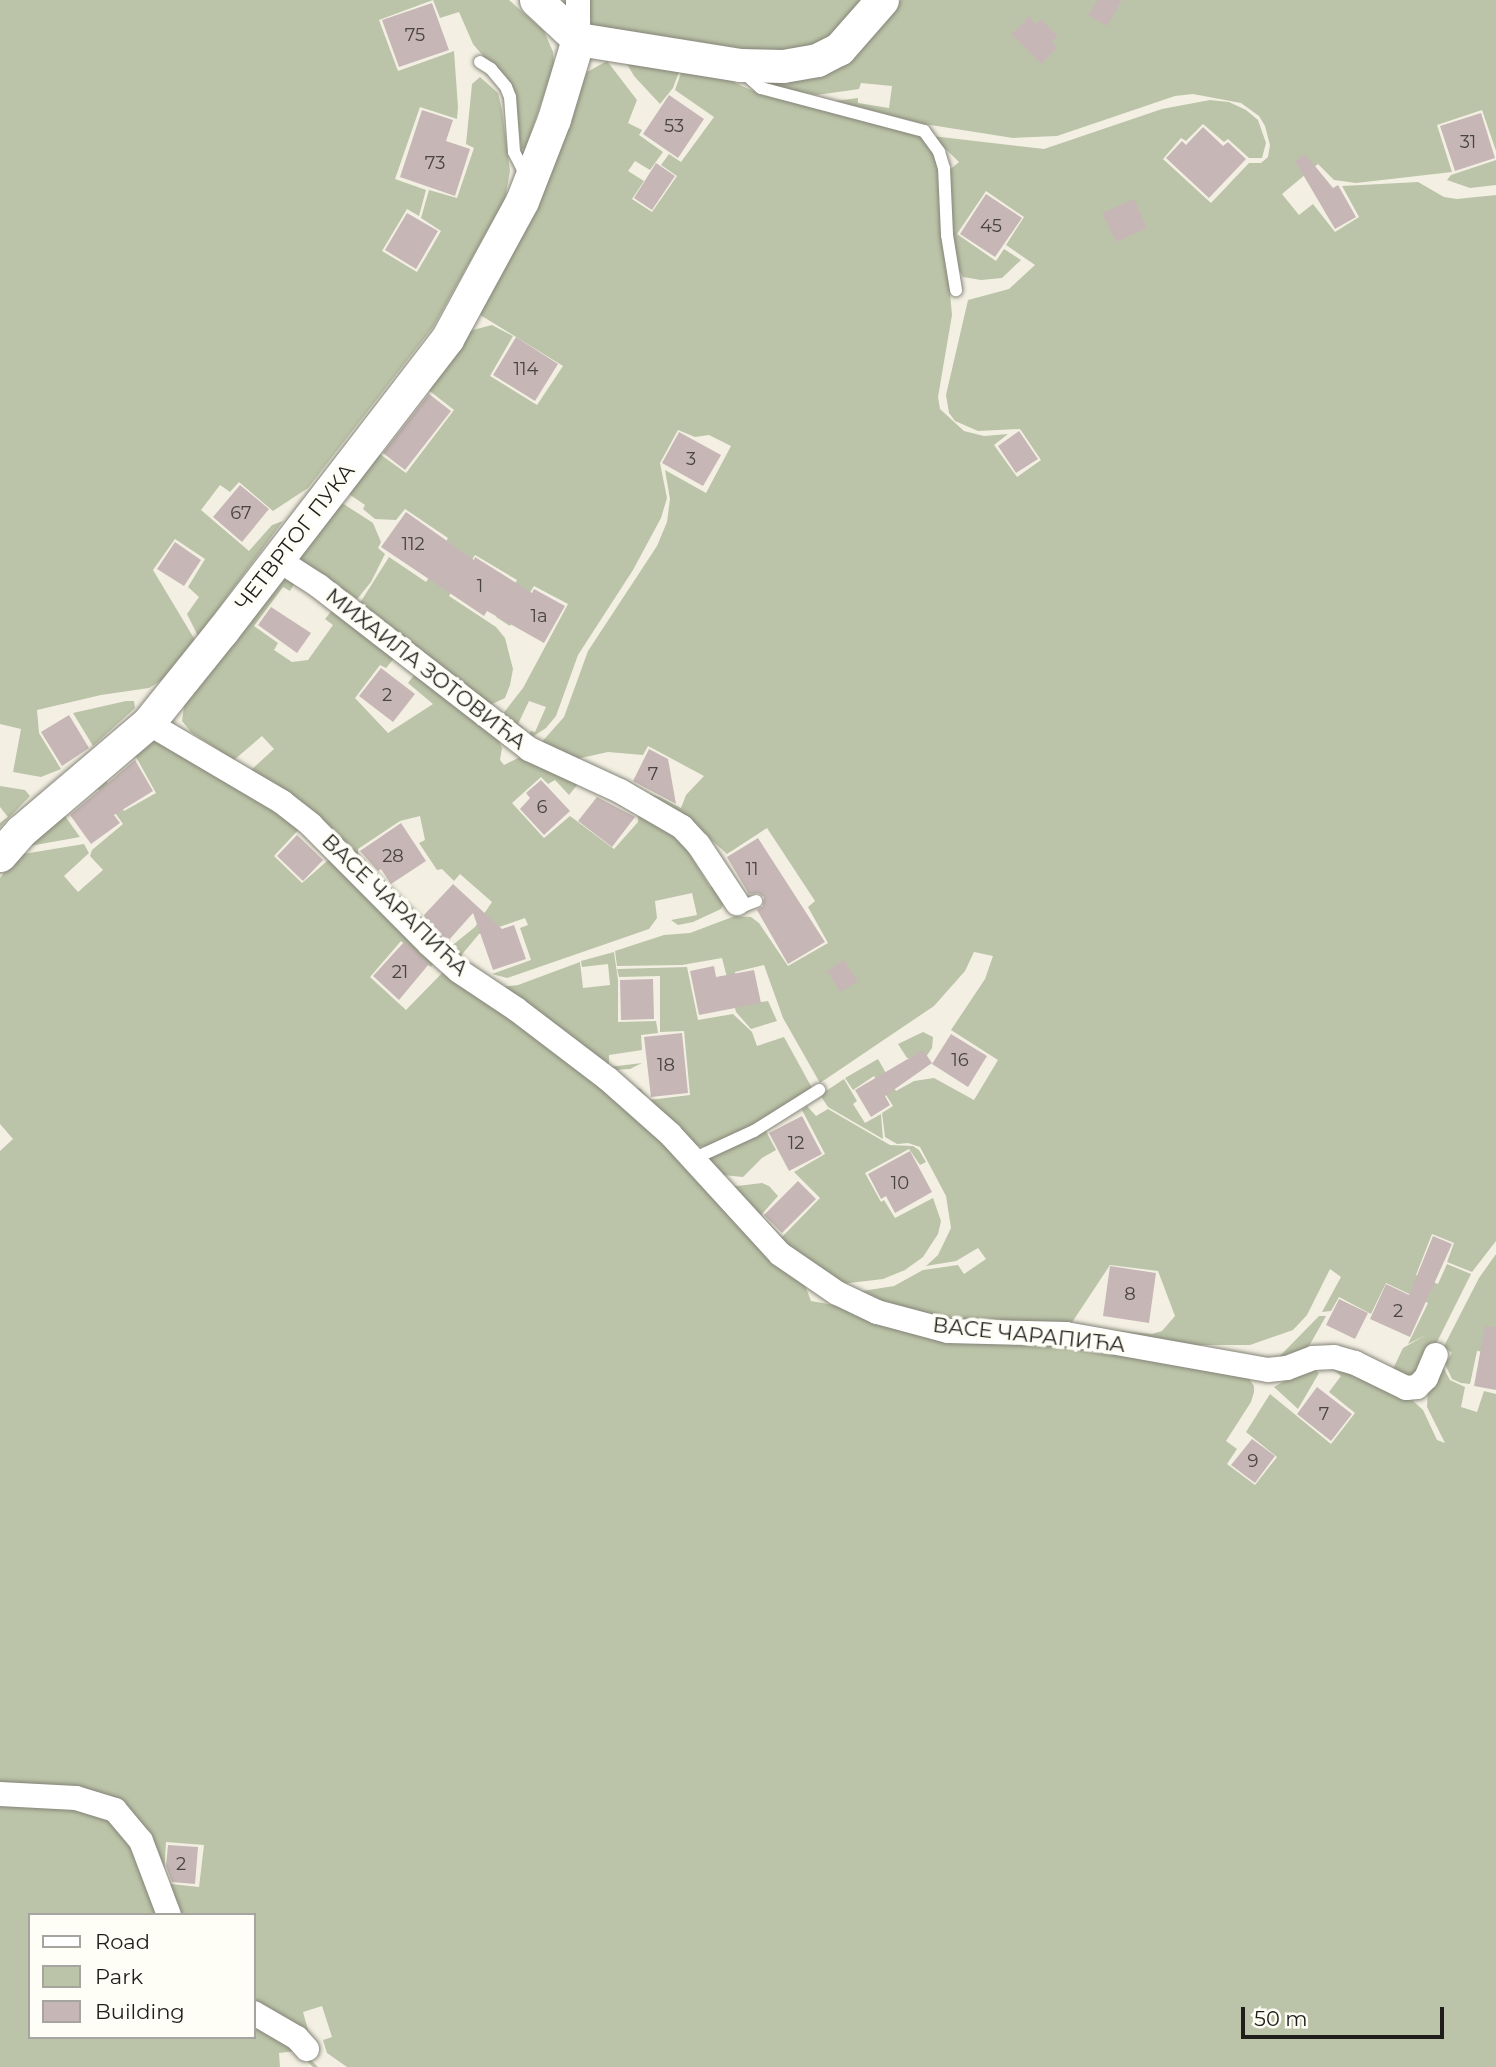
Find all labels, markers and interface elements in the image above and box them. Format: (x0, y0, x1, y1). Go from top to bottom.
house number: 75 (405, 24, 425, 46)
house number: 53 (664, 115, 684, 137)
house number: 31 (1460, 131, 1476, 153)
house number: 73 (425, 152, 445, 174)
house number: 45 (980, 215, 1002, 237)
house number: 114 (514, 358, 538, 380)
house number: 3 (686, 448, 696, 470)
street label: ЧЕТВРТОГ ПУКА (230, 459, 360, 615)
house number: 67 (230, 502, 252, 524)
house number: 112 (401, 533, 425, 555)
house number: 1 (477, 575, 483, 597)
street label: МИХАИЛА ЗОТОВИЋА (321, 583, 531, 755)
house number: 1a (530, 605, 548, 627)
house number: 2 (382, 684, 392, 706)
house number: 7 (648, 763, 658, 785)
house number: 6 (537, 796, 547, 818)
street label: ВАСЕ ЧАРАПИЋА (317, 829, 473, 981)
house number: 28 (382, 845, 404, 867)
house number: 11 (746, 858, 758, 880)
house number: 21 (392, 961, 408, 983)
house number: 16 (951, 1049, 969, 1071)
house number: 18 (657, 1054, 675, 1076)
house number: 12 (788, 1132, 804, 1154)
house number: 10 (891, 1172, 909, 1194)
house number: 8 (1124, 1283, 1136, 1305)
house number: 2 (1393, 1300, 1403, 1322)
street label: ВАСЕ ЧАРАПИЋА (932, 1312, 1126, 1358)
house number: 7 (1319, 1403, 1329, 1425)
house number: 9 (1248, 1450, 1258, 1472)
house number: 2 (176, 1853, 186, 1875)
legend (28, 1913, 256, 2039)
text: Road (95, 1929, 150, 1954)
text: Park (95, 1964, 143, 1989)
scale bar (1244, 1994, 1447, 2038)
text: Building (95, 1999, 185, 2024)
text: 50 m (1254, 2006, 1308, 2031)

